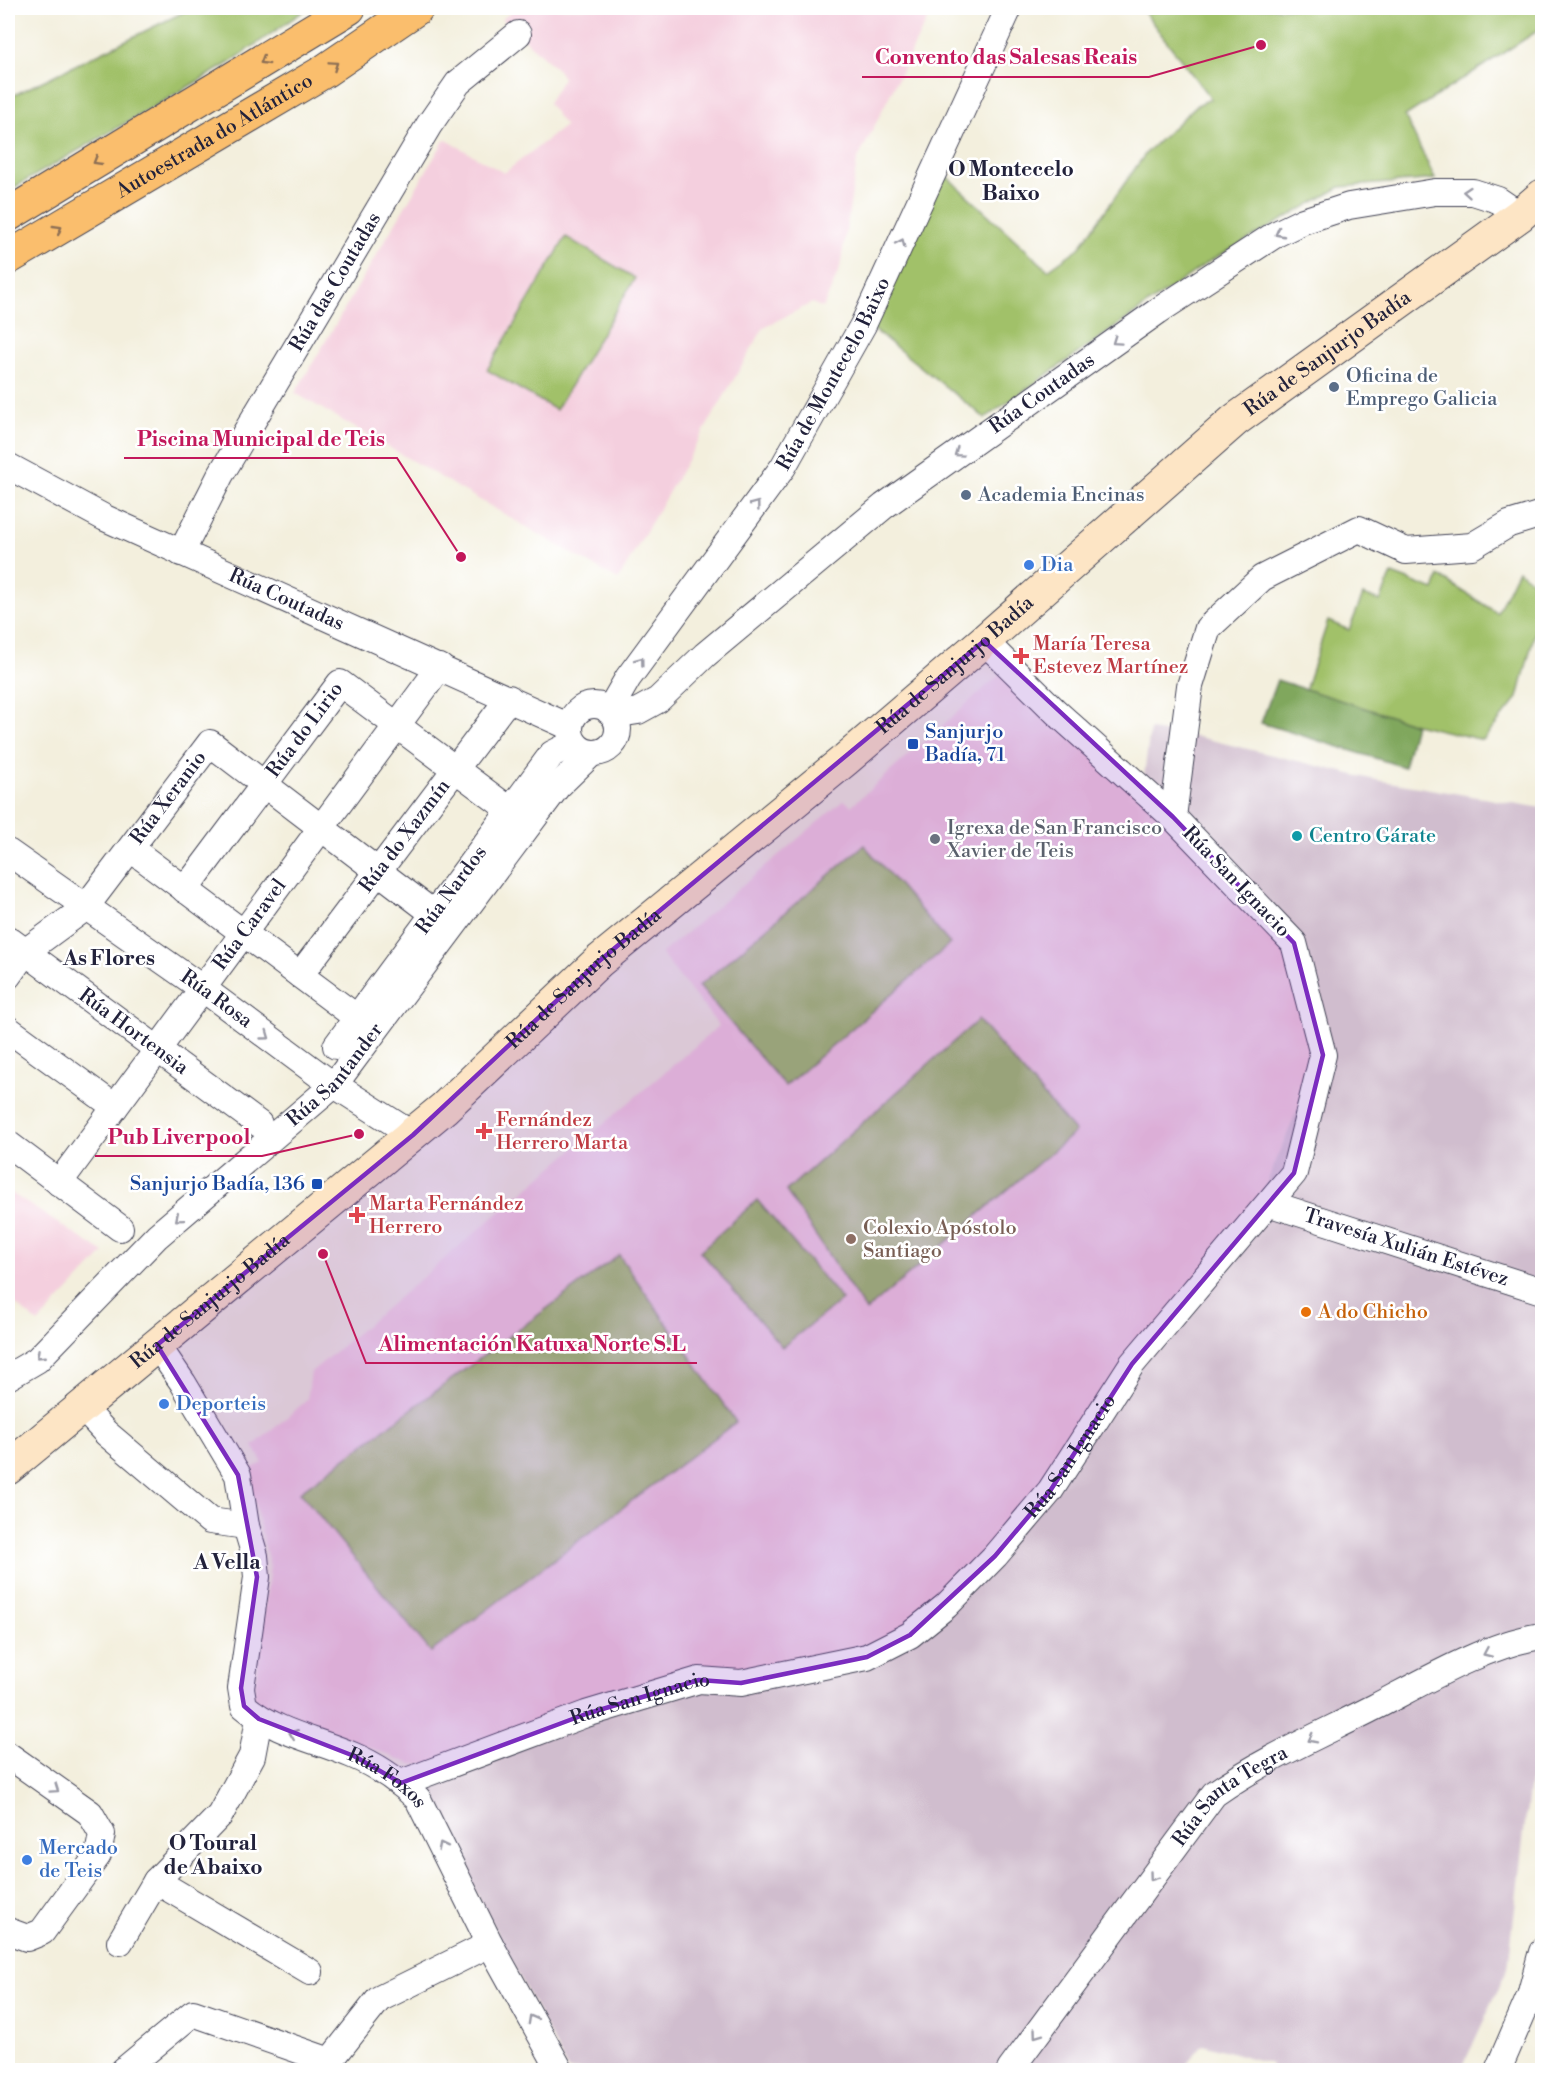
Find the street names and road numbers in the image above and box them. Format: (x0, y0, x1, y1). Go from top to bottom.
street label: Autoestrada do Atlántico (111, 68, 318, 204)
street label: Rúa das Coutadas (284, 208, 387, 356)
street label: Rúa de Montecelo Baixo (771, 273, 896, 475)
street label: Rúa de Sanjurjo Badía (1239, 284, 1417, 422)
street label: Rúa Coutadas (984, 348, 1100, 440)
street label: Rúa Coutadas (225, 563, 348, 636)
street label: Rúa de Sanjurjo Badía (871, 590, 1040, 740)
street label: Rúa do Lirio (261, 677, 349, 783)
street label: Rúa Xeranio (125, 746, 212, 850)
street label: Rúa do Xazmín (354, 774, 456, 898)
street label: Rúa San Ignacio (1177, 821, 1295, 943)
street label: Rúa Nardos (410, 841, 492, 939)
street label: Rúa Caravel (208, 874, 292, 975)
street label: Rúa de Sanjurjo Badía (501, 902, 667, 1055)
street label: Rúa Rosa (176, 964, 258, 1034)
street label: Rúa Hortensia (74, 983, 194, 1081)
street label: Rúa Santander (282, 1018, 389, 1132)
street label: Travesía Xulián Estévez (1301, 1203, 1512, 1292)
street label: Rúa de Sanjurjo Badía (125, 1227, 296, 1374)
street label: Rúa San Ignacio (1019, 1390, 1122, 1524)
street label: Rúa San Ignacio (567, 1668, 711, 1731)
street label: Rúa Santa Tegra (1167, 1740, 1293, 1852)
street label: Rúa Foxos (344, 1742, 433, 1812)

